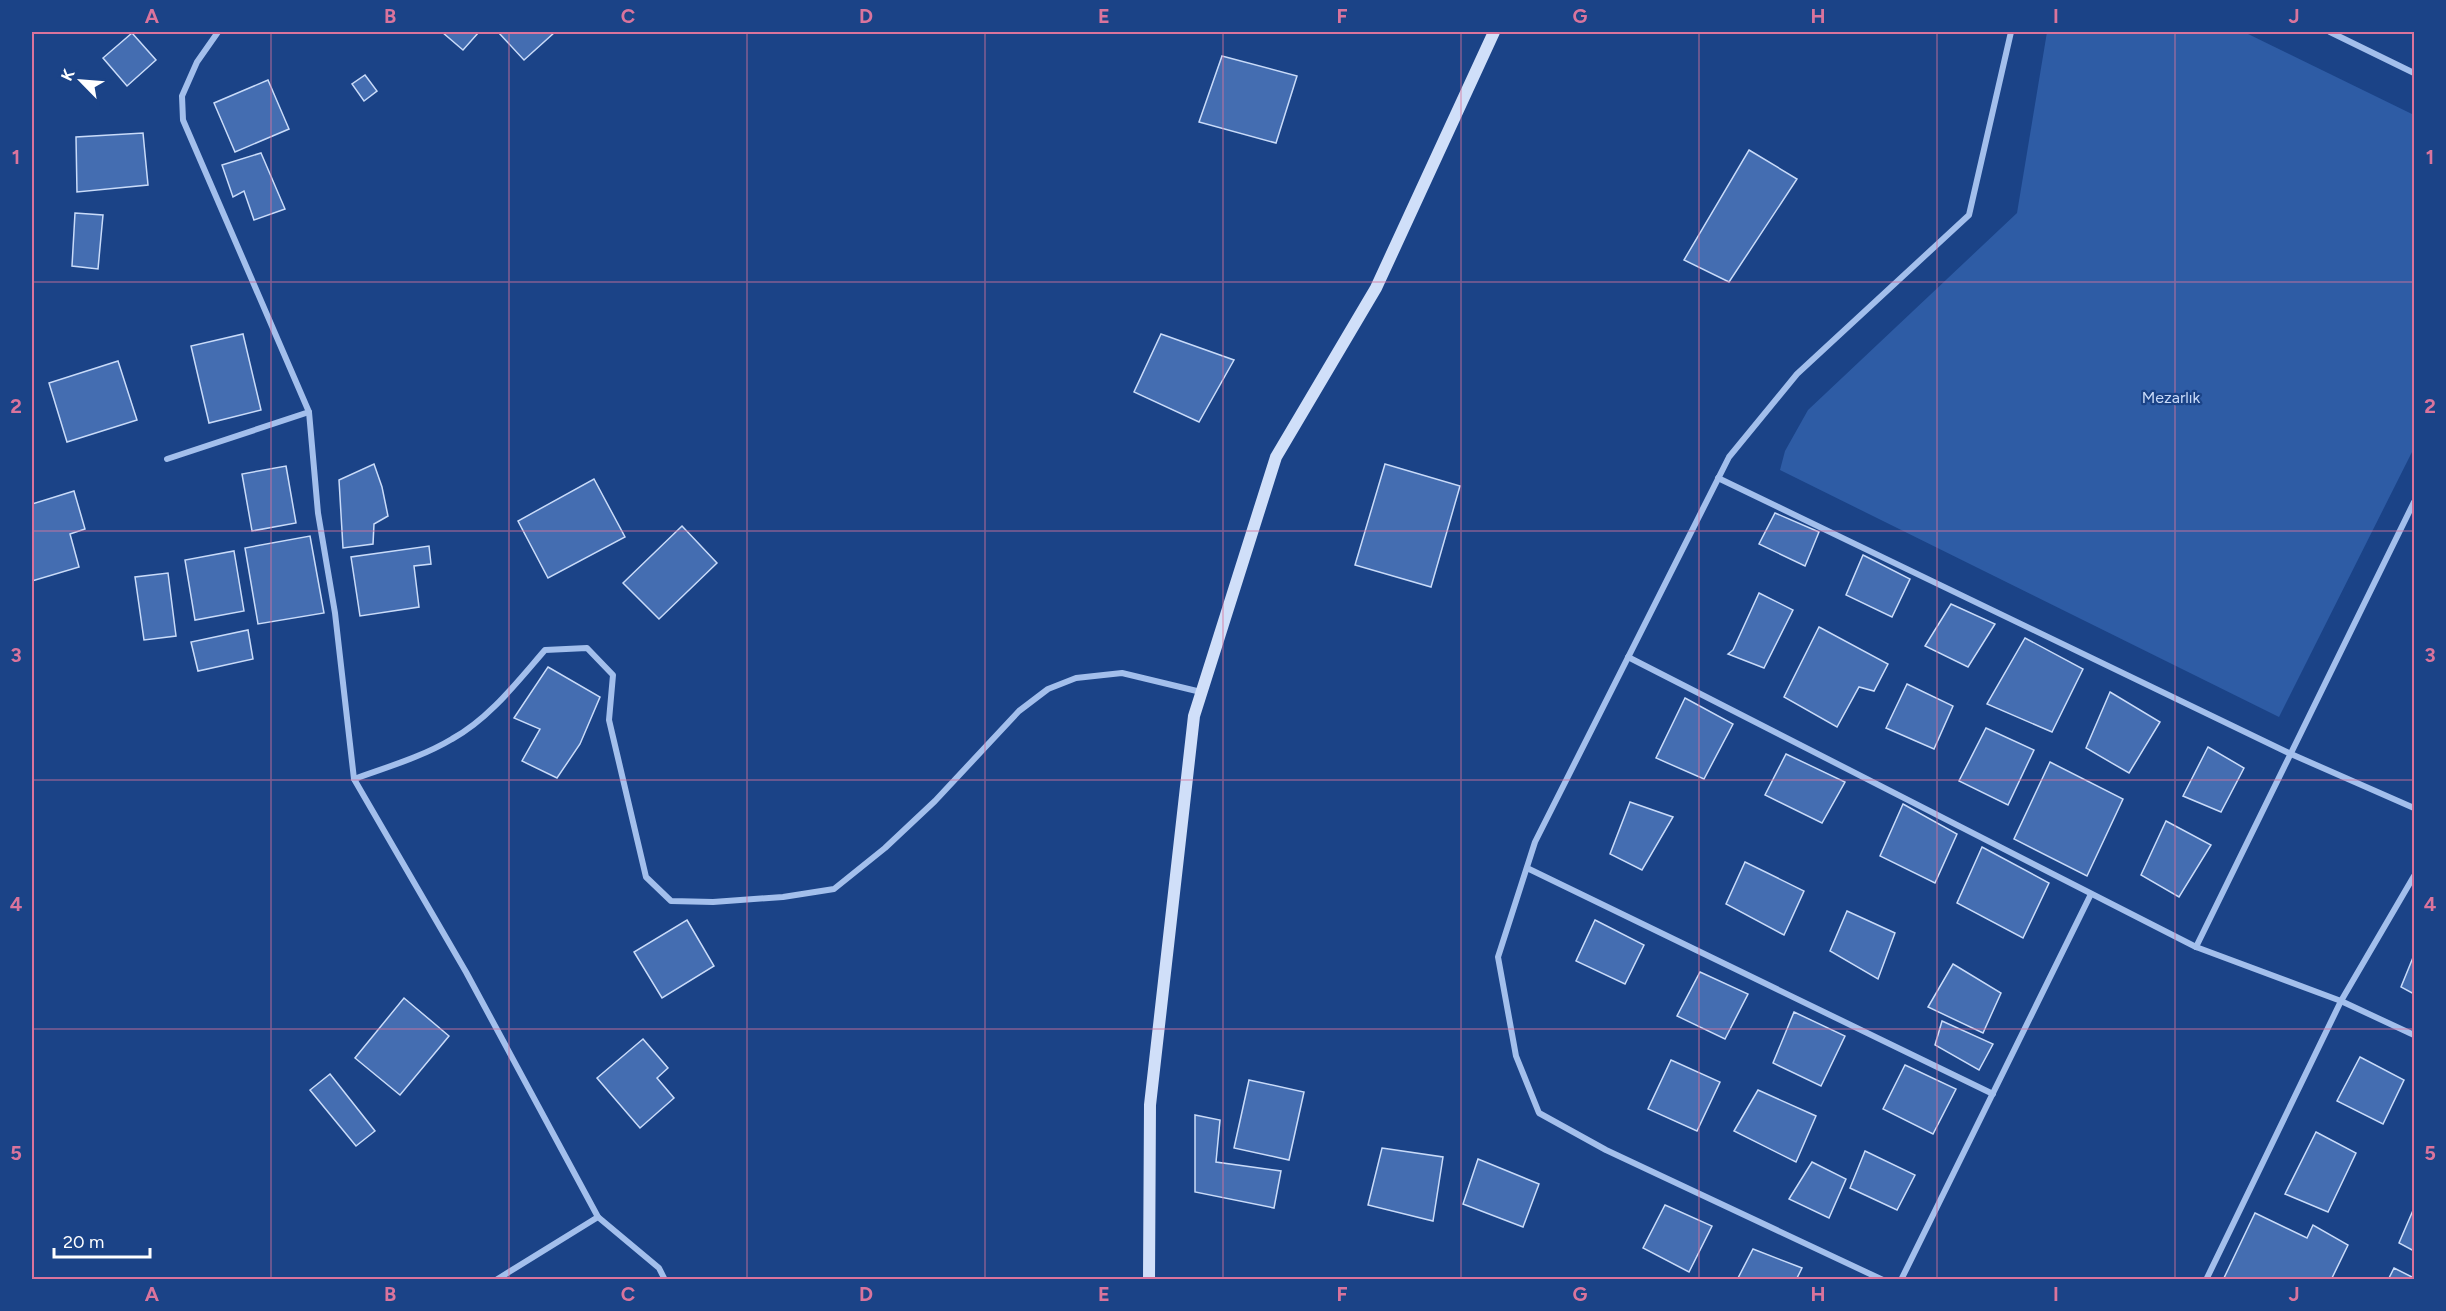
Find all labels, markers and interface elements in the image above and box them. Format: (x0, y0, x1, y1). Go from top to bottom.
text: A (145, 4, 160, 28)
text: B (384, 4, 396, 28)
text: C (621, 4, 635, 28)
text: D (859, 4, 873, 28)
text: E (1098, 4, 1110, 28)
text: F (1336, 4, 1348, 28)
text: G (1573, 4, 1588, 28)
text: H (1811, 4, 1826, 28)
text: I (2053, 4, 2059, 28)
text: J (2288, 4, 2300, 28)
north arrow (51, 51, 111, 111)
text: K (57, 66, 79, 84)
text: 1 (12, 145, 20, 169)
text: 1 (2426, 145, 2434, 169)
park label: Mezarlık (2142, 388, 2201, 407)
text: 2 (10, 394, 22, 418)
text: 2 (2424, 394, 2436, 418)
text: 3 (10, 643, 22, 667)
text: 3 (2424, 643, 2436, 667)
text: 4 (10, 892, 23, 916)
text: 4 (2424, 892, 2437, 916)
text: 5 (10, 1141, 22, 1165)
text: 5 (2424, 1141, 2436, 1165)
scale bar (54, 1221, 150, 1259)
text: 20 m (63, 1231, 104, 1253)
text: A (145, 1282, 160, 1306)
text: B (384, 1282, 396, 1306)
text: C (621, 1282, 635, 1306)
text: D (859, 1282, 873, 1306)
text: E (1098, 1282, 1110, 1306)
text: F (1336, 1282, 1348, 1306)
text: G (1573, 1282, 1588, 1306)
text: H (1811, 1282, 1826, 1306)
text: I (2053, 1282, 2059, 1306)
text: J (2288, 1282, 2300, 1306)

